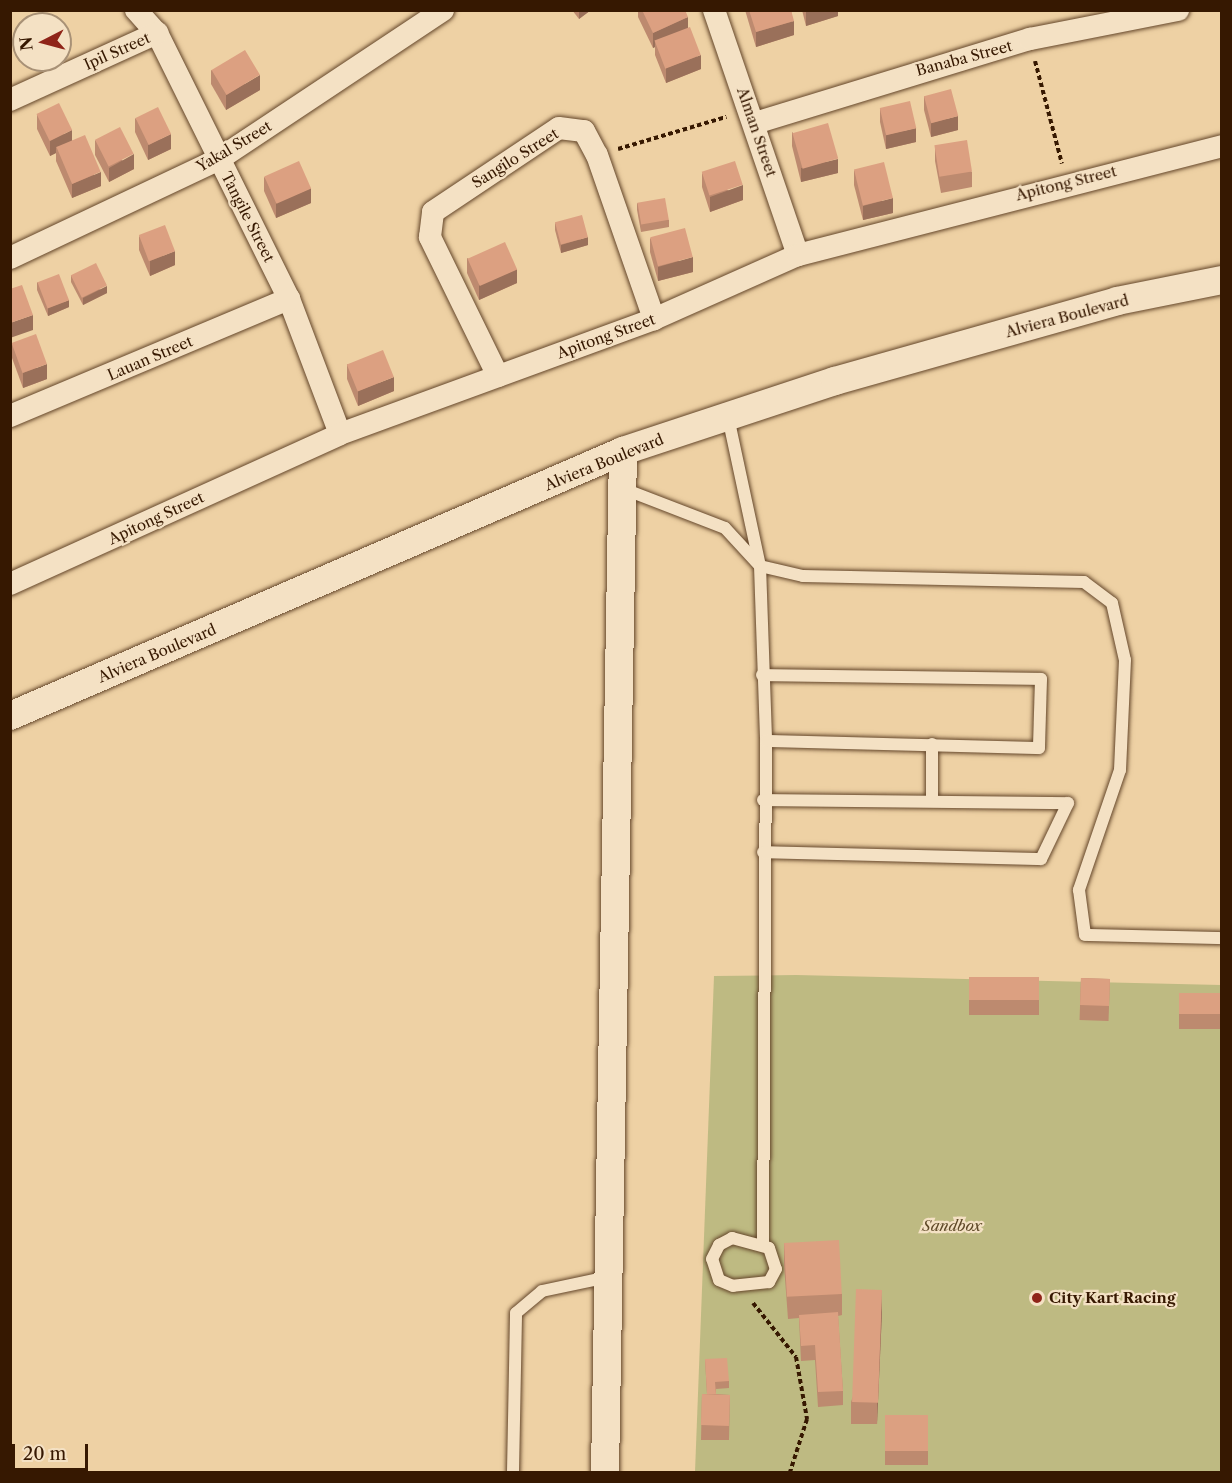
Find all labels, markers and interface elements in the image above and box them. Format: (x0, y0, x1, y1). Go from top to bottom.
north arrow (12, 12, 72, 72)
street label: Ipil Street (81, 28, 153, 74)
text: N (15, 36, 37, 52)
street label: Banaba Street (914, 36, 1014, 80)
street label: Alman Street (733, 85, 781, 179)
street label: Yakal Street (193, 117, 275, 175)
street label: Sangilo Street (468, 124, 562, 192)
street label: Apitong Street (1014, 162, 1118, 204)
street label: Tangile Street (218, 169, 278, 265)
street label: Alviera Boulevard (1003, 291, 1131, 341)
street label: Apitong Street (554, 310, 658, 362)
street label: Lauan Street (105, 332, 195, 384)
street label: Alviera Boulevard (542, 430, 666, 494)
street label: Apitong Street (105, 488, 207, 548)
street label: Alviera Boulevard (95, 620, 219, 686)
park label: Sandbox (922, 1217, 982, 1235)
place label: City Kart Racing (1049, 1289, 1176, 1307)
marker: City Kart Racing (1030, 1291, 1044, 1305)
scale bar (15, 1432, 92, 1470)
text: 20 m (23, 1443, 66, 1465)

